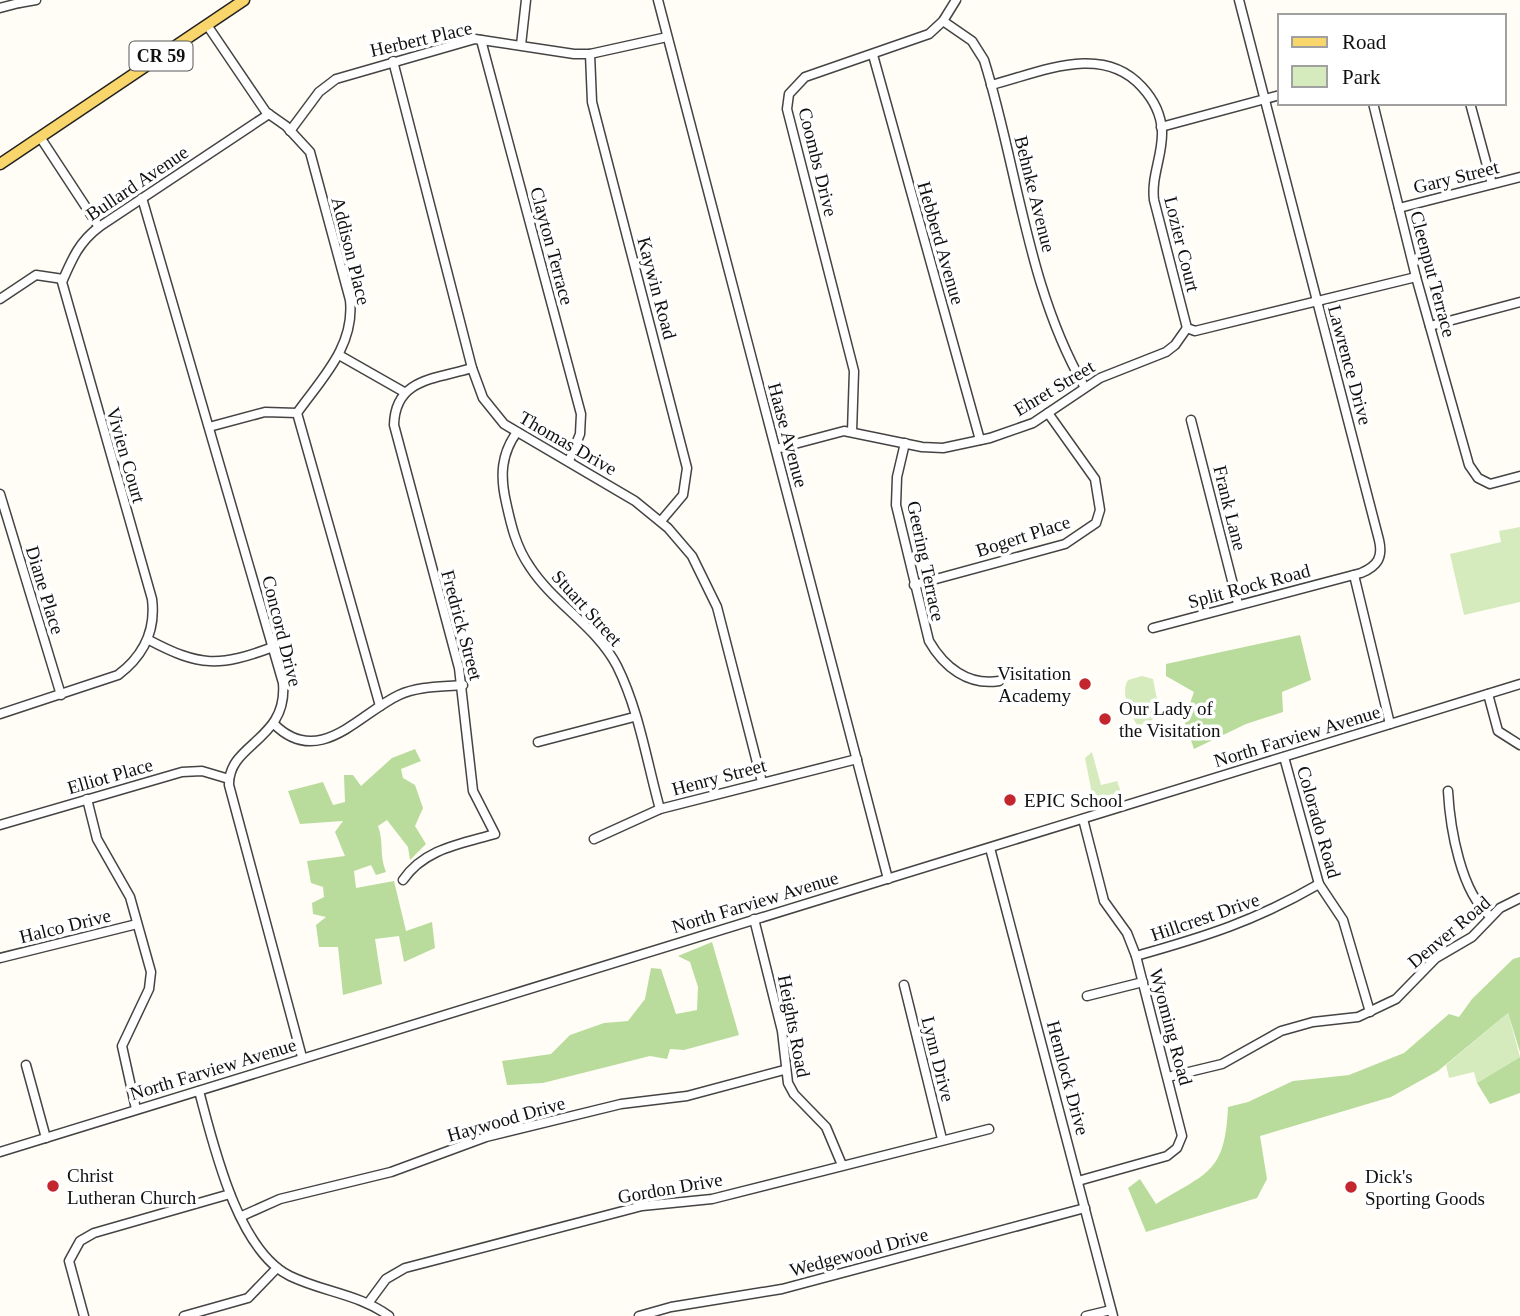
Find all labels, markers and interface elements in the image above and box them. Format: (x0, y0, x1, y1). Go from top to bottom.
legend (1278, 14, 1506, 105)
street label: Herbert Place (368, 17, 474, 61)
text: Road (1342, 30, 1387, 54)
road number: CR 59 (130, 42, 192, 70)
text: Park (1342, 65, 1381, 89)
street label: Coombs Drive (794, 105, 842, 219)
street label: Behnke Avenue (1010, 134, 1060, 254)
street label: Bullard Avenue (82, 141, 192, 225)
street label: Gary Street (1411, 156, 1501, 198)
street label: Hebberd Avenue (913, 179, 969, 307)
street label: Clayton Terrace (526, 185, 578, 307)
street label: Lozier Court (1160, 194, 1204, 295)
street label: Addison Place (327, 195, 375, 307)
street label: Cleenput Terrace (1406, 209, 1460, 339)
street label: Kaywin Road (633, 235, 681, 342)
street label: Lawrence Drive (1324, 303, 1376, 427)
street label: Ehret Street (1010, 355, 1099, 420)
street label: Haase Avenue (764, 380, 812, 490)
street label: Vivien Court (102, 405, 150, 506)
street label: Thomas Drive (515, 407, 621, 479)
street label: Frank Lane (1209, 463, 1251, 553)
street label: Geering Terrace (903, 499, 949, 623)
street label: Bogert Place (973, 511, 1073, 561)
street label: Diane Place (22, 543, 68, 637)
street label: Split Rock Road (1186, 559, 1313, 612)
street label: Stuart Street (548, 566, 627, 651)
street label: Fredrick Street (437, 567, 487, 683)
street label: Concord Drive (258, 573, 306, 689)
place label: Visitation Academy (997, 663, 1071, 706)
marker: Visitation Academy (1077, 676, 1093, 692)
place label: Our Lady of the Visitation (1119, 698, 1221, 741)
street label: North Farview Avenue (1211, 701, 1383, 771)
marker: Our Lady of the Visitation (1097, 711, 1113, 727)
street label: Elliot Place (65, 754, 155, 798)
street label: Henry Street (670, 754, 769, 800)
street label: Colorado Road (1293, 764, 1345, 881)
place label: EPIC School (1024, 790, 1123, 811)
marker: EPIC School (1002, 792, 1018, 808)
street label: North Farview Avenue (669, 867, 841, 937)
street label: Hillcrest Drive (1148, 889, 1262, 945)
street label: Denver Road (1404, 891, 1495, 972)
street label: Halco Drive (17, 905, 113, 947)
street label: Wyoming Road (1145, 966, 1197, 1088)
street label: Heights Road (774, 973, 814, 1080)
street label: Lynn Drive (917, 1014, 959, 1104)
street label: Hemlock Drive (1043, 1018, 1093, 1138)
street label: North Farview Avenue (127, 1034, 299, 1104)
street label: Haywood Drive (445, 1092, 567, 1146)
place label: Christ Lutheran Church (67, 1165, 197, 1208)
place label: Dick's Sporting Goods (1365, 1166, 1485, 1209)
street label: Gordon Drive (616, 1168, 724, 1208)
marker: Christ Lutheran Church (45, 1178, 61, 1194)
marker: Dick's Sporting Goods (1343, 1179, 1359, 1195)
street label: Wedgewood Drive (787, 1223, 931, 1281)

